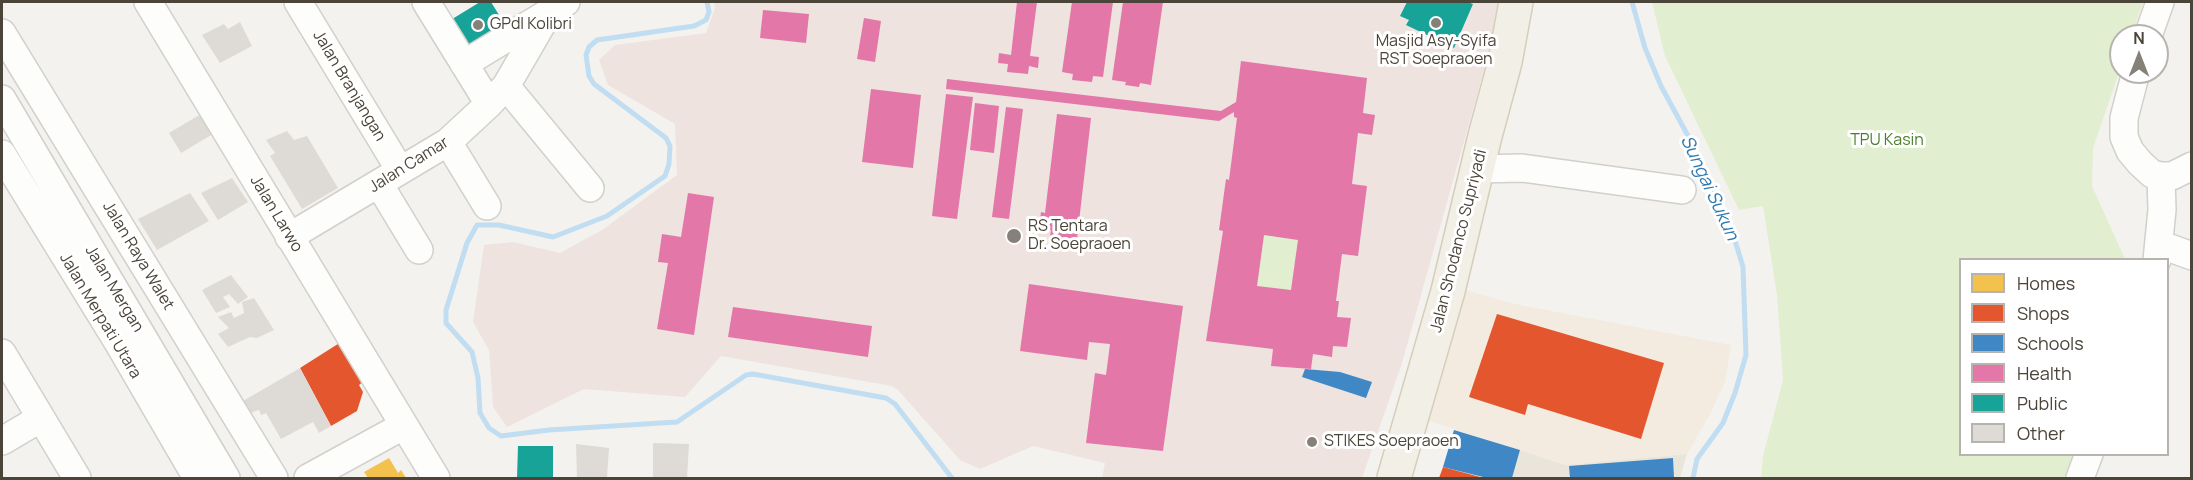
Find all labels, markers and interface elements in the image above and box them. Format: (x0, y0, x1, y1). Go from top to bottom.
place label: GPdI Kolibri (490, 15, 572, 35)
marker: Masjid Asy-Syifa RST Soepraoen (1429, 16, 1443, 30)
marker: GPdI Kolibri (471, 18, 485, 32)
north arrow (2109, 24, 2169, 84)
street label: Jalan Branjangan (308, 27, 390, 145)
text: N (2133, 27, 2145, 49)
place label: Masjid Asy-Syifa RST Soepraoen (1376, 32, 1496, 70)
park label: TPU Kasin (1850, 131, 1924, 151)
water label: Sungai Sukun (1675, 132, 1743, 244)
street label: Jalan Camar (366, 133, 452, 197)
street label: Jalan Shodanco Supriyadi (1427, 147, 1491, 335)
street label: Jalan Larwo (246, 172, 306, 256)
street label: Jalan Raya Walet (98, 198, 178, 314)
place label: RS Tentara Dr. Soepraoen (1028, 217, 1131, 255)
marker: RS Tentara Dr. Soepraoen (1005, 227, 1023, 245)
street label: Jalan Mergan (81, 242, 147, 336)
street label: Jalan Merpati Utara (55, 250, 145, 382)
legend (1959, 258, 2169, 456)
text: Homes (2017, 271, 2075, 295)
text: Shops (2017, 301, 2069, 325)
text: Schools (2017, 331, 2084, 355)
text: Health (2017, 361, 2072, 385)
text: Public (2017, 391, 2068, 415)
text: Other (2017, 421, 2065, 445)
place label: STIKES Soepraoen (1324, 432, 1459, 452)
marker: STIKES Soepraoen (1305, 435, 1319, 449)

